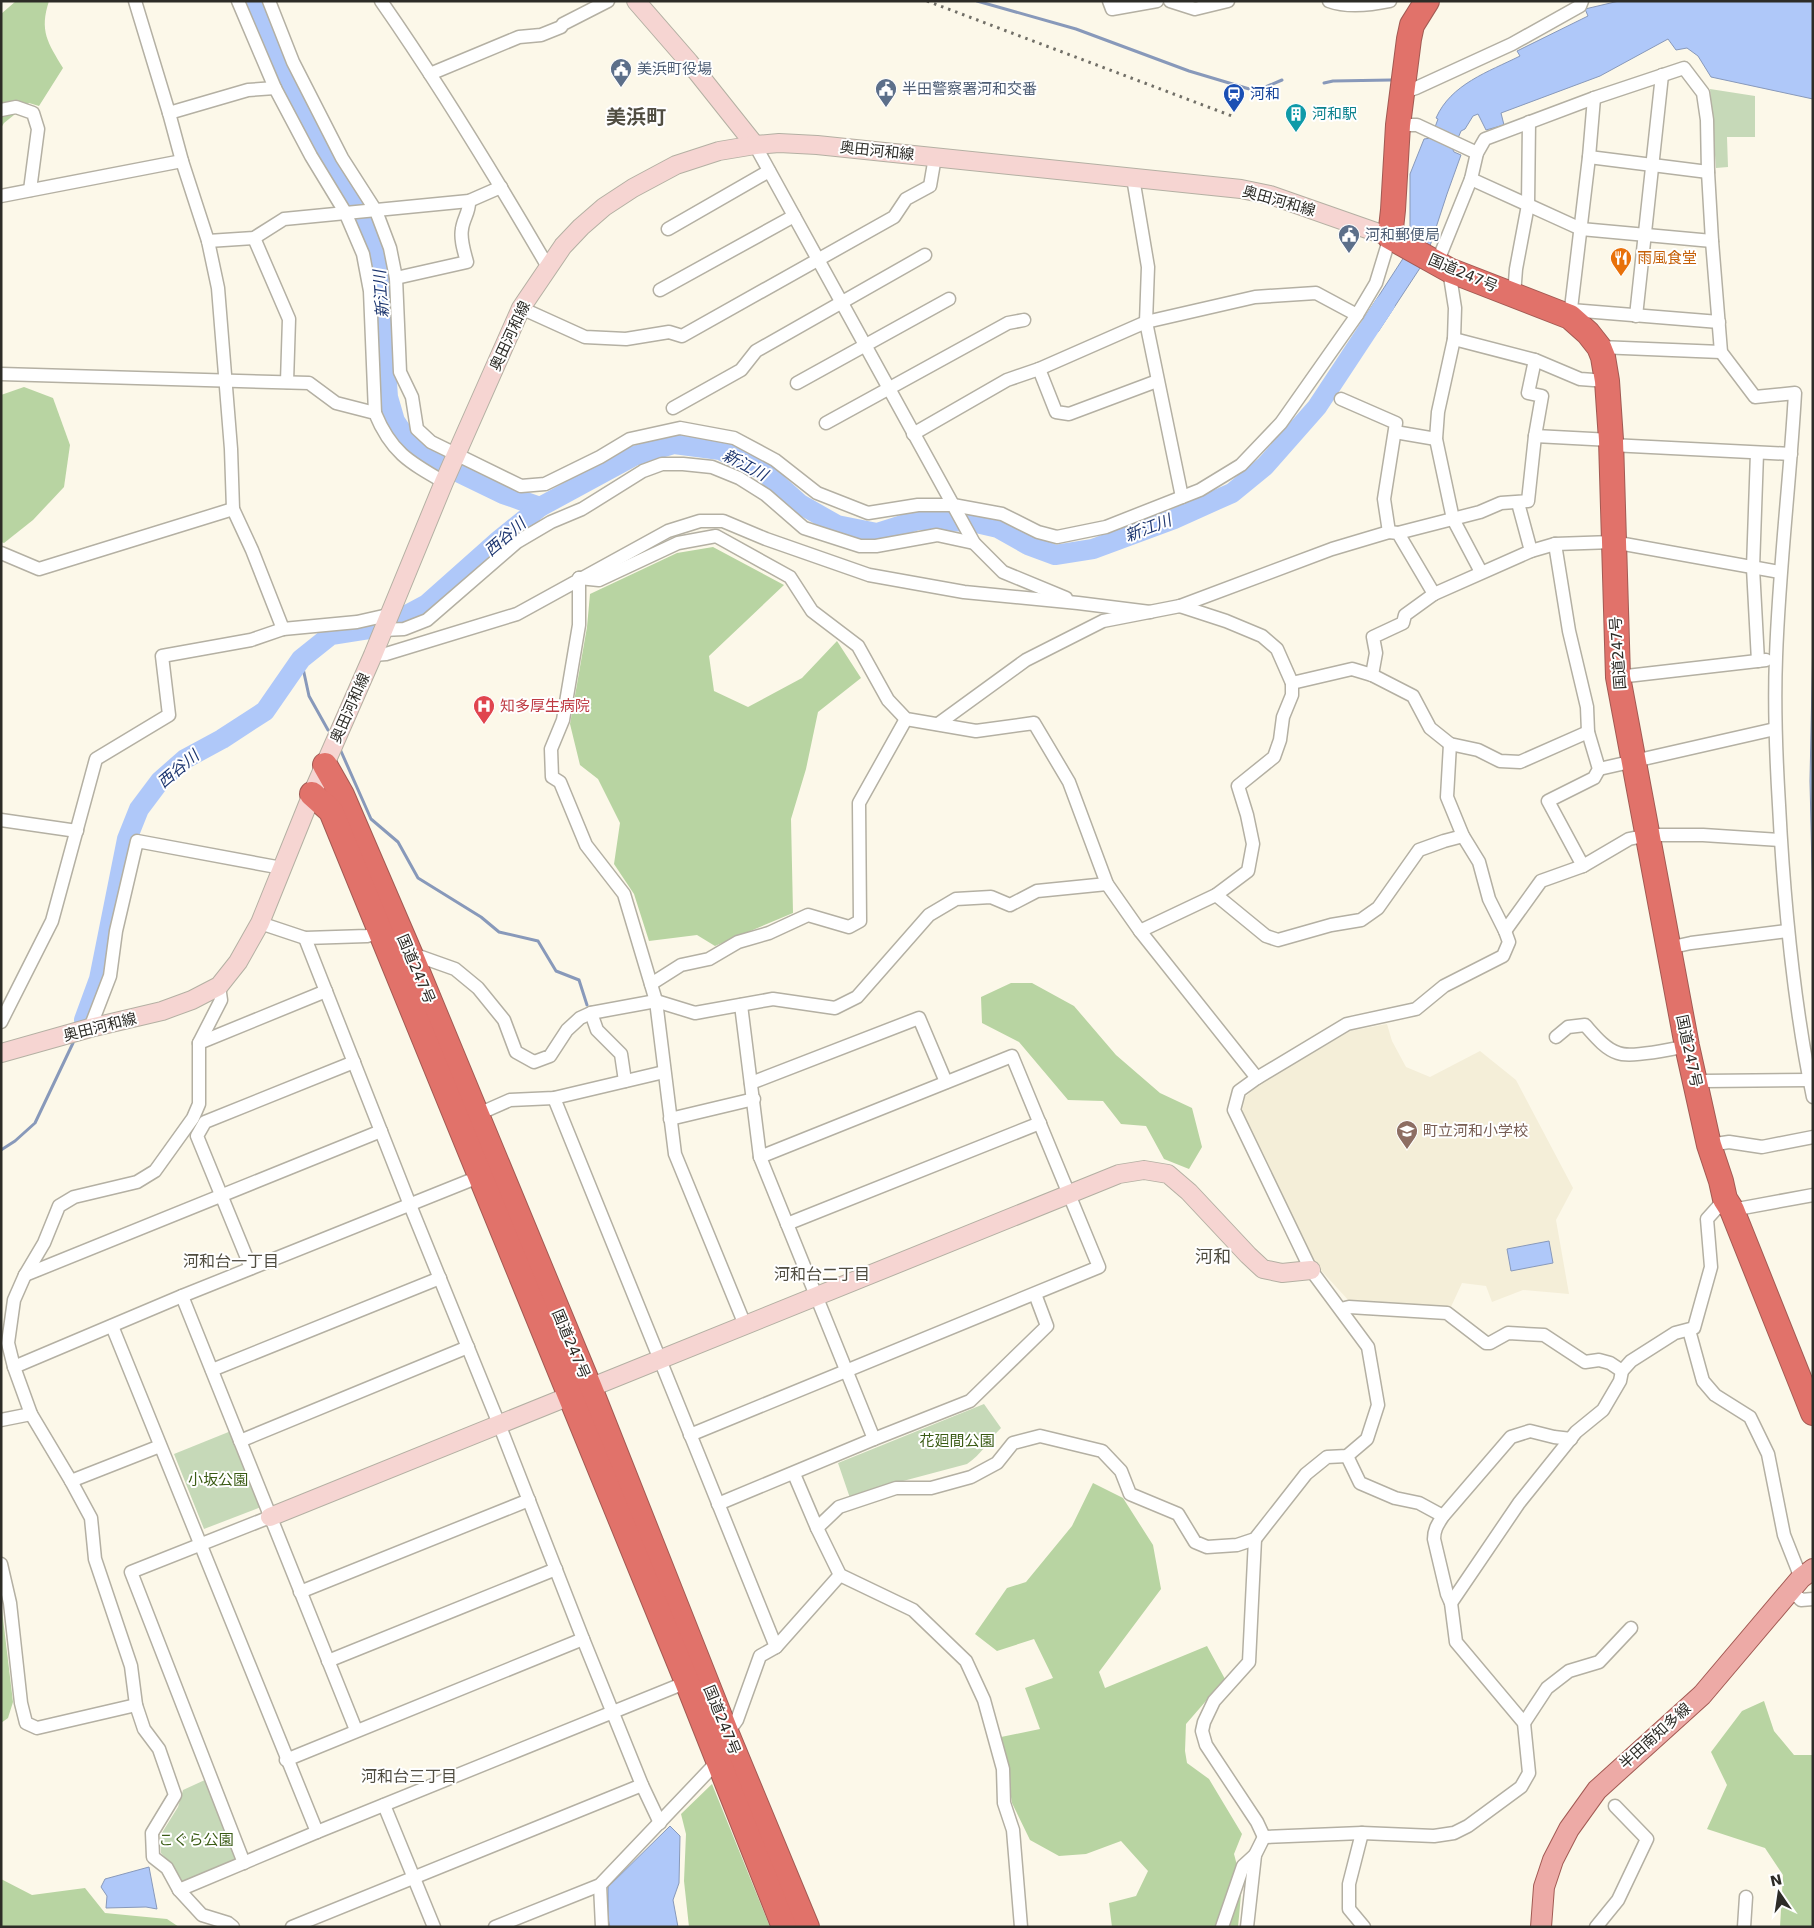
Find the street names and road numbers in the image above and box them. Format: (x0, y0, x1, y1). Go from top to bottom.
street label: 奥田河和線 (839, 138, 915, 164)
street label: 奥田河和線 (1240, 182, 1318, 220)
street label: 国道247号 (1426, 250, 1500, 296)
street label: 奥田河和線 (486, 298, 534, 374)
street label: 国道247号 (1606, 616, 1630, 690)
street label: 奥田河和線 (327, 670, 373, 746)
street label: 国道247号 (393, 932, 439, 1006)
street label: 奥田河和線 (61, 1009, 139, 1045)
street label: 国道247号 (1673, 1013, 1705, 1089)
street label: 国道247号 (548, 1307, 594, 1381)
street label: 国道247号 (700, 1682, 744, 1758)
street label: 半田南知多線 (1616, 1699, 1694, 1773)

